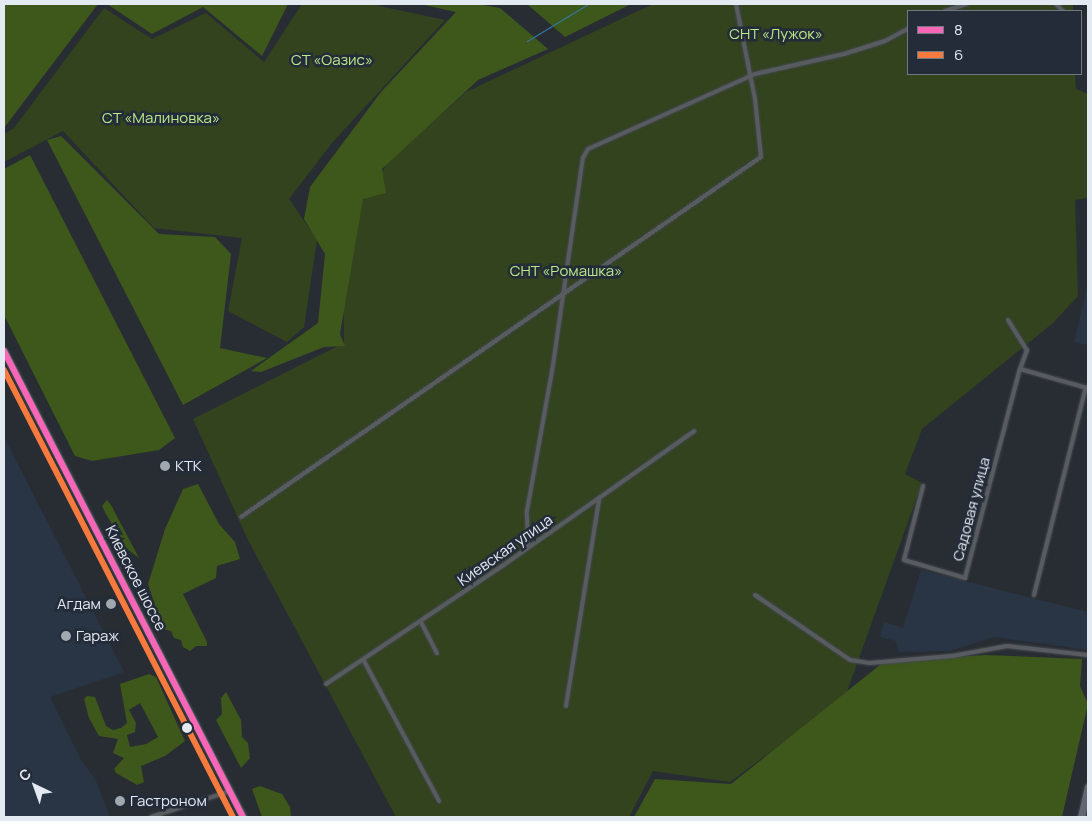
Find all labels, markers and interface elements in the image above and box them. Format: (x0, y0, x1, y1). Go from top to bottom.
legend (907, 10, 1082, 75)
text: 8 (954, 19, 963, 40)
park label: СНТ «Лужок» (729, 25, 823, 43)
text: 6 (954, 44, 963, 65)
park label: СТ «Оазис» (291, 51, 373, 69)
park label: СТ «Малиновка» (102, 109, 220, 127)
park label: СНТ «Ромашка» (510, 262, 622, 280)
street label: Садовая улица (948, 455, 994, 563)
place label: КТК (175, 457, 202, 475)
marker: КТК (159, 460, 171, 472)
street label: Киевская улица (454, 511, 556, 589)
street label: Киевское шоссе (102, 522, 170, 634)
place label: Агдам (57, 595, 101, 613)
marker: Агдам (105, 598, 117, 610)
place label: Гараж (76, 627, 119, 645)
marker: Гараж (60, 630, 72, 642)
unlabelled marker (182, 723, 192, 733)
north arrow (10, 761, 60, 811)
text: С (14, 764, 35, 785)
place label: Гастроном (130, 792, 207, 810)
marker: Гастроном (114, 795, 126, 807)

